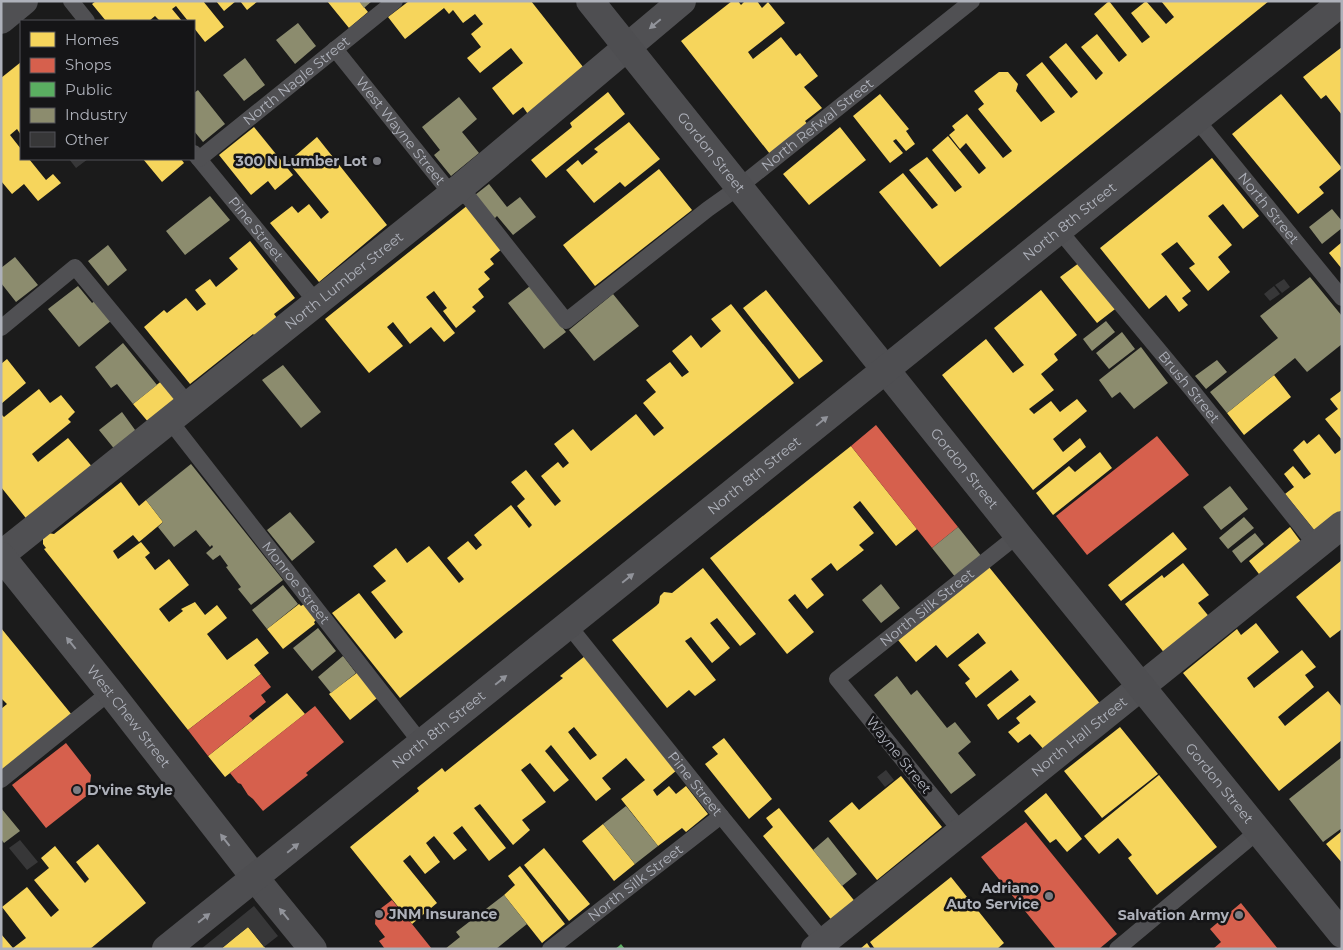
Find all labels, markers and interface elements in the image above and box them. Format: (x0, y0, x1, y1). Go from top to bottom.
one-way arrow (648, 19, 661, 30)
legend (20, 20, 195, 160)
text: Homes (65, 30, 119, 49)
street label: North Nagle Street (239, 32, 354, 129)
text: Shops (65, 55, 111, 74)
street label: West Wayne Street (352, 73, 450, 189)
street label: North Refwal Street (757, 74, 877, 175)
text: Public (65, 80, 113, 99)
text: Industry (65, 105, 128, 124)
street label: Gordon Street (673, 108, 749, 197)
text: Other (65, 130, 109, 149)
place label: 300 N Lumber Lot (235, 152, 367, 170)
marker: 300 N Lumber Lot (371, 155, 383, 167)
street label: North Street (1234, 169, 1303, 248)
street label: North 8th Street (1019, 178, 1120, 265)
street label: Pine Street (225, 193, 288, 265)
street label: North Lumber Street (281, 228, 407, 334)
street label: Brush Street (1154, 347, 1224, 427)
one-way arrow (815, 416, 828, 427)
street label: Gordon Street (927, 424, 1003, 513)
street label: North 8th Street (704, 432, 805, 519)
street label: Monroe Street (258, 538, 334, 628)
street label: North Silk Street (876, 564, 978, 650)
one-way arrow (621, 573, 634, 584)
one-way arrow (66, 636, 76, 650)
street label: West Chew Street (83, 661, 175, 772)
one-way arrow (494, 675, 507, 686)
street label: North 8th Street (388, 686, 489, 773)
street label: North Hall Street (1027, 692, 1131, 781)
street label: Wayne Street (862, 713, 936, 798)
street label: Gordon Street (1181, 739, 1258, 827)
street label: Pine Street (664, 748, 727, 820)
place label: D'vine Style (87, 781, 173, 799)
marker: D'vine Style (71, 784, 83, 796)
one-way arrow (220, 833, 230, 847)
street label: North Silk Street (584, 840, 687, 925)
one-way arrow (286, 842, 299, 853)
place label: Adriano Auto Service (945, 879, 1039, 913)
marker: Adriano Auto Service (1043, 890, 1055, 902)
place label: JNM Insurance (388, 905, 498, 923)
place label: Salvation Army (1118, 906, 1230, 924)
one-way arrow (278, 907, 289, 920)
marker: JNM Insurance (373, 908, 385, 920)
marker: Salvation Army (1233, 909, 1245, 921)
one-way arrow (197, 913, 210, 924)

